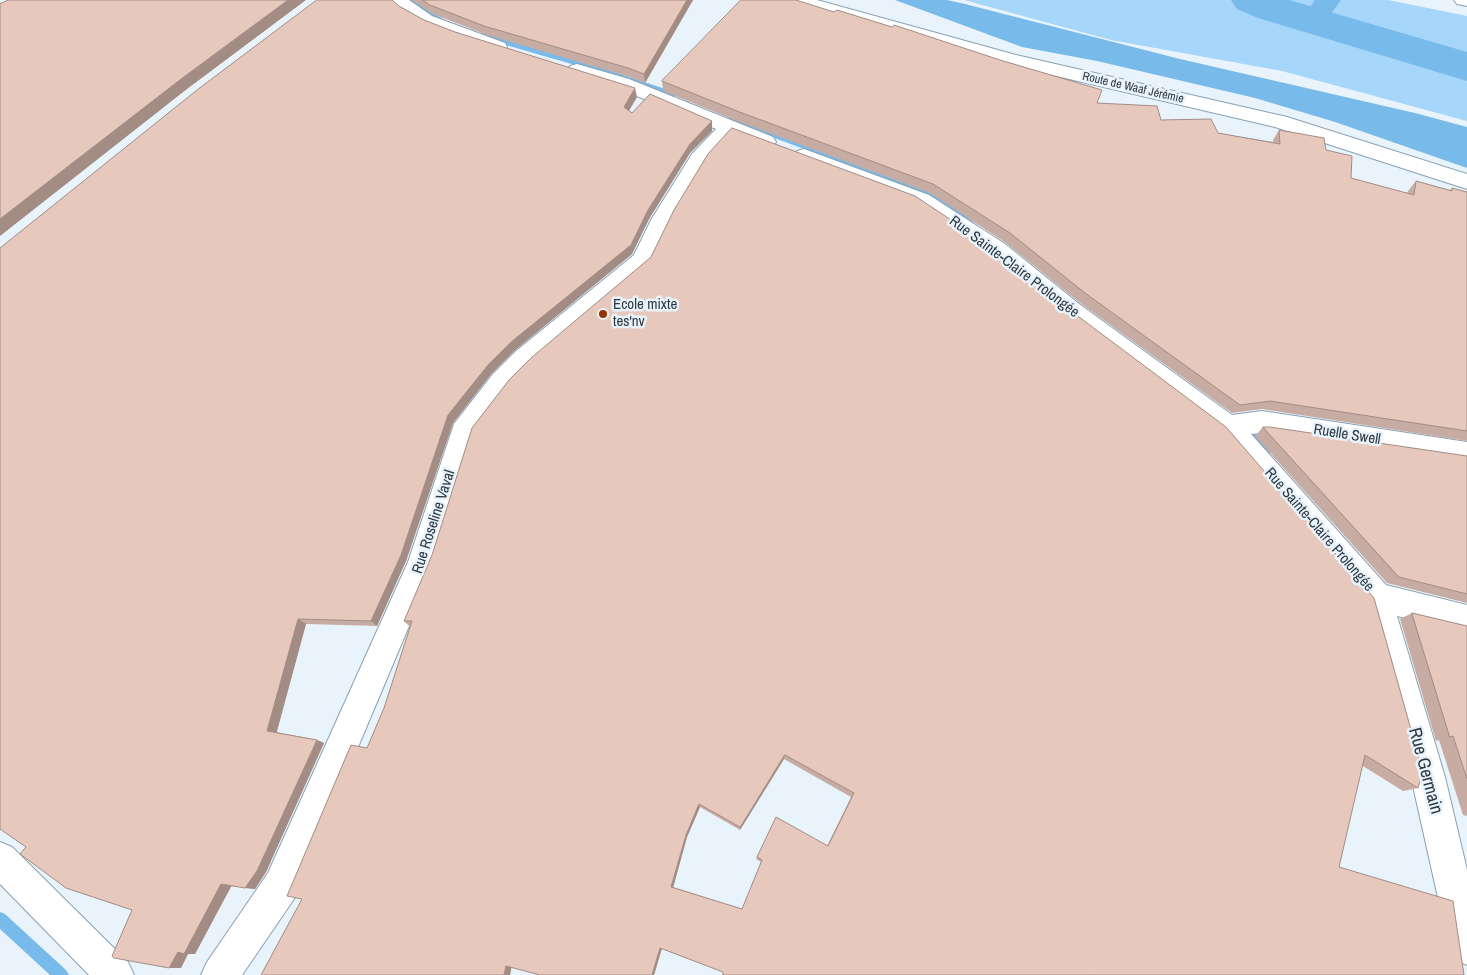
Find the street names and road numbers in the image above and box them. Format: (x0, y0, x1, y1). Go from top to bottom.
street label: Route de Waaf Jérémie (1081, 69, 1185, 107)
street label: Rue Sainte-Claire Prolongée (946, 212, 1082, 322)
street label: Ruelle Swell (1312, 421, 1382, 449)
street label: Rue Sainte-Claire Prolongée (1260, 464, 1378, 596)
street label: Rue Roseline Vaval (409, 468, 459, 576)
street label: Rue Germain (1403, 725, 1447, 817)

